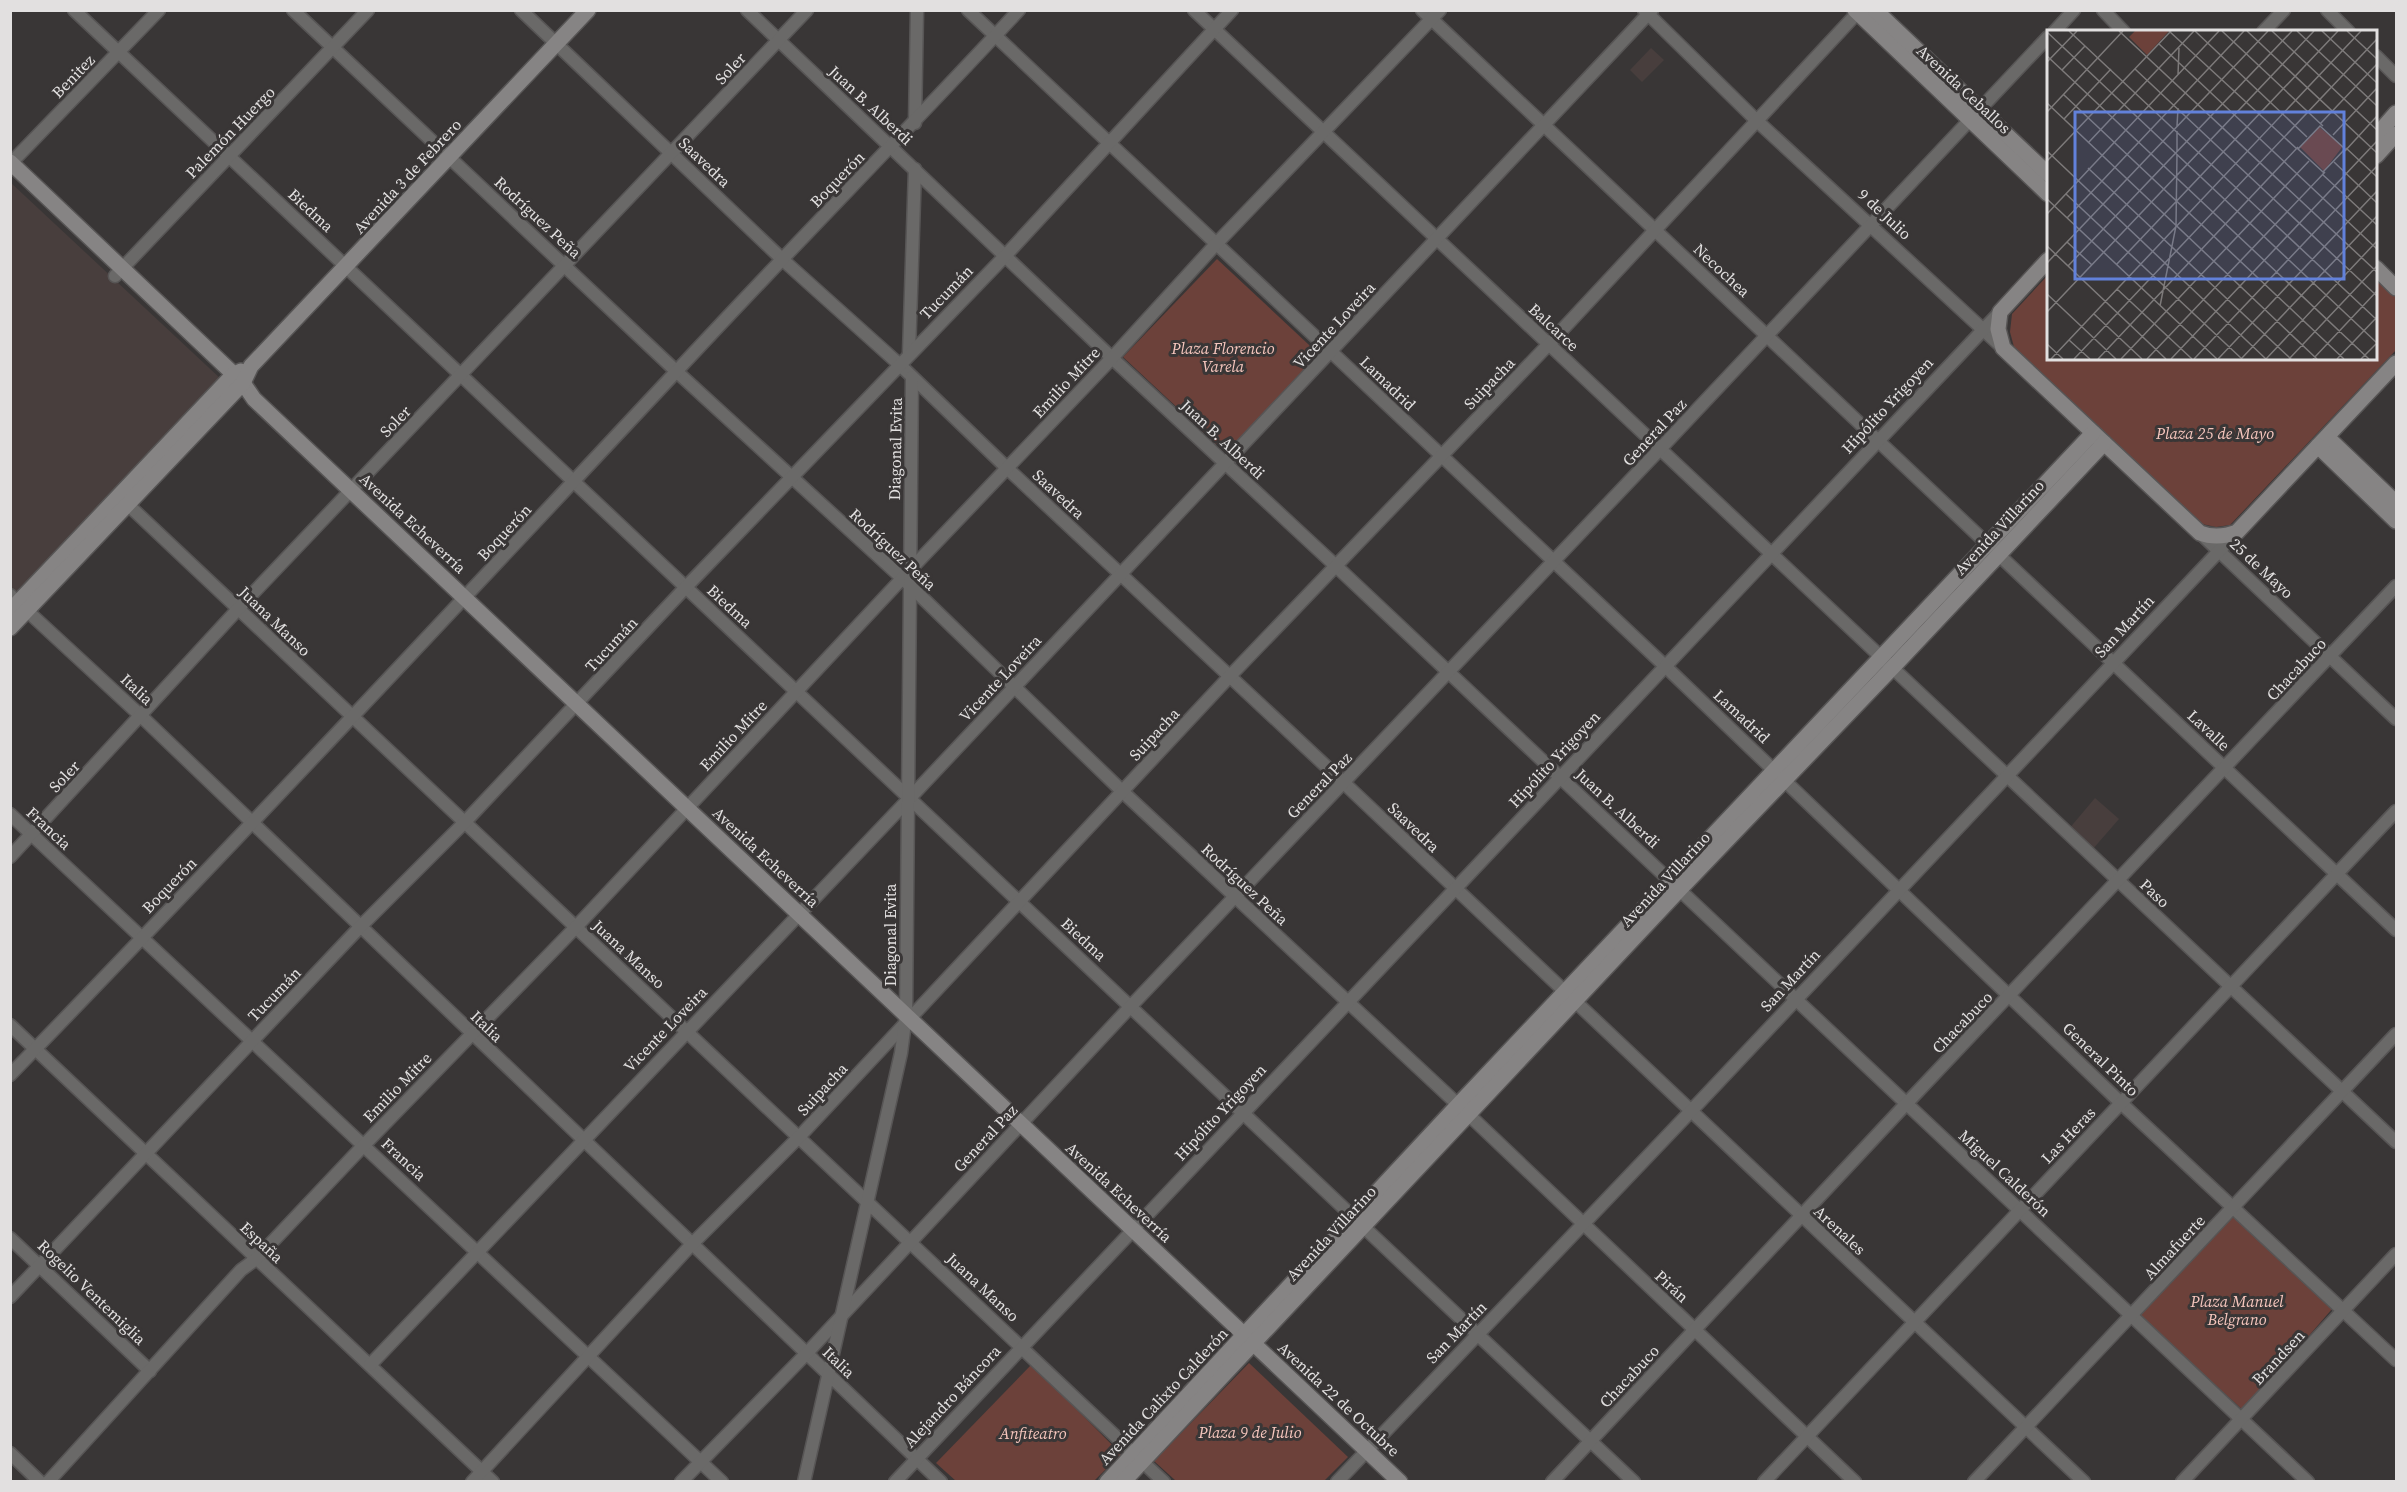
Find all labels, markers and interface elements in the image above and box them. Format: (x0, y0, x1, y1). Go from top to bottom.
inset map (2047, 30, 2377, 360)
street label: Avenida Ceballos (1912, 39, 2016, 139)
street label: Soler (710, 47, 751, 89)
street label: Benitez (47, 49, 99, 103)
street label: Juan B. Alberdi (823, 60, 918, 150)
street label: Palemón Huergo (180, 81, 280, 183)
street label: Avenida 3 de Febrero (348, 114, 466, 238)
street label: Saavedra (674, 132, 736, 193)
street label: Boquerón (805, 146, 869, 212)
street label: Rodríguez Peña (490, 171, 587, 264)
street label: Biedma (284, 183, 339, 237)
street label: 9 de Julio (1853, 184, 1917, 245)
street label: Necochea (1689, 238, 1756, 302)
street label: Tucumán (915, 260, 978, 324)
street label: Vicente Loveira (1288, 276, 1381, 373)
street label: Balcarce (1524, 298, 1584, 356)
park label: Plaza Florencio Varela (1170, 337, 1275, 377)
street label: Emilio Mitre (1027, 342, 1105, 422)
street label: Lamadrid (1355, 351, 1421, 415)
street label: Suipacha (1459, 351, 1520, 414)
street label: Hipólito Yrigoyen (1836, 352, 1938, 458)
street label: General Paz (1617, 393, 1691, 471)
street label: Juan B. Alberdi (1175, 394, 1270, 484)
street label: Diagonal Evita (883, 397, 907, 501)
street label: Soler (374, 400, 416, 442)
park label: Plaza 25 de Mayo (2155, 422, 2274, 444)
street label: Saavedra (1028, 464, 1090, 524)
street label: Avenida Echeverría (355, 468, 472, 579)
street label: Avenida Villarino (1949, 474, 2049, 579)
street label: Boquerón (472, 499, 536, 565)
street label: Rodríguez Peña (845, 503, 942, 596)
street label: 25 de Mayo (2225, 533, 2299, 603)
street label: Biedma (703, 579, 758, 633)
street label: Juana Manso (234, 580, 316, 661)
street label: San Martín (2089, 590, 2159, 662)
street label: Tucumán (580, 611, 642, 676)
street label: Vicente Loveira (954, 629, 1047, 726)
street label: Chacabuco (2261, 633, 2331, 705)
street label: Italia (116, 668, 159, 710)
street label: Lamadrid (1709, 684, 1775, 748)
street label: Emilio Mitre (694, 695, 772, 775)
street label: Suipacha (1124, 702, 1185, 765)
street label: Lavalle (2183, 705, 2235, 755)
street label: Hipólito Yrigoyen (1503, 706, 1605, 812)
street label: General Paz (1282, 747, 1356, 823)
street label: Soler (44, 755, 85, 797)
street label: Juan B. Alberdi (1570, 763, 1665, 853)
street label: Saavedra (1383, 797, 1445, 858)
street label: Francia (22, 802, 77, 855)
street label: Avenida Echeverría (708, 802, 825, 913)
street label: Avenida Villarino (1615, 826, 1715, 931)
street label: Rodríguez Peña (1197, 838, 1294, 931)
street label: Boquerón (137, 852, 201, 918)
street label: Paso (2135, 874, 2175, 913)
street label: Diagonal Evita (879, 883, 901, 986)
street label: Biedma (1057, 912, 1112, 966)
street label: Juana Manso (587, 914, 670, 994)
street label: San Martín (1755, 944, 1825, 1016)
street label: Tucumán (243, 962, 306, 1026)
street label: Vicente Loveira (618, 981, 712, 1077)
street label: Chacabuco (1927, 986, 1997, 1058)
street label: Italia (466, 1005, 508, 1047)
street label: General Pinto (2058, 1017, 2144, 1101)
street label: Emilio Mitre (358, 1047, 436, 1127)
street label: Suipacha (792, 1057, 853, 1120)
street label: Hipólito Yrigoyen (1169, 1059, 1271, 1165)
street label: General Paz (948, 1099, 1022, 1177)
street label: Las Heras (2036, 1102, 2100, 1168)
street label: Miguel Calderón (1954, 1125, 2056, 1222)
street label: Francia (377, 1133, 432, 1186)
street label: Avenida Echeverría (1061, 1137, 1178, 1248)
street label: Avenida Villarino (1281, 1180, 1381, 1285)
street label: Arenales (1809, 1200, 1871, 1260)
street label: Almafuerte (2138, 1210, 2210, 1284)
street label: España (236, 1216, 289, 1268)
street label: Rogelio Ventemiglia (33, 1235, 152, 1350)
street label: Juana Manso (941, 1247, 1024, 1327)
street label: Pirán (1650, 1265, 1694, 1307)
park label: Plaza Manuel Belgrano (2189, 1290, 2284, 1330)
street label: San Martín (1421, 1296, 1491, 1368)
street label: Avenida Calixto Calderón (1094, 1322, 1233, 1469)
street label: Brandsen (2247, 1324, 2310, 1389)
street label: Avenida 22 de Octubre (1273, 1337, 1405, 1461)
street label: Alejandro Báncora (899, 1339, 1006, 1452)
street label: Chacabuco (1594, 1340, 1664, 1412)
street label: Italia (818, 1341, 860, 1383)
park label: Plaza 9 de Julio (1198, 1421, 1302, 1443)
park label: Anfiteatro (998, 1422, 1067, 1444)

